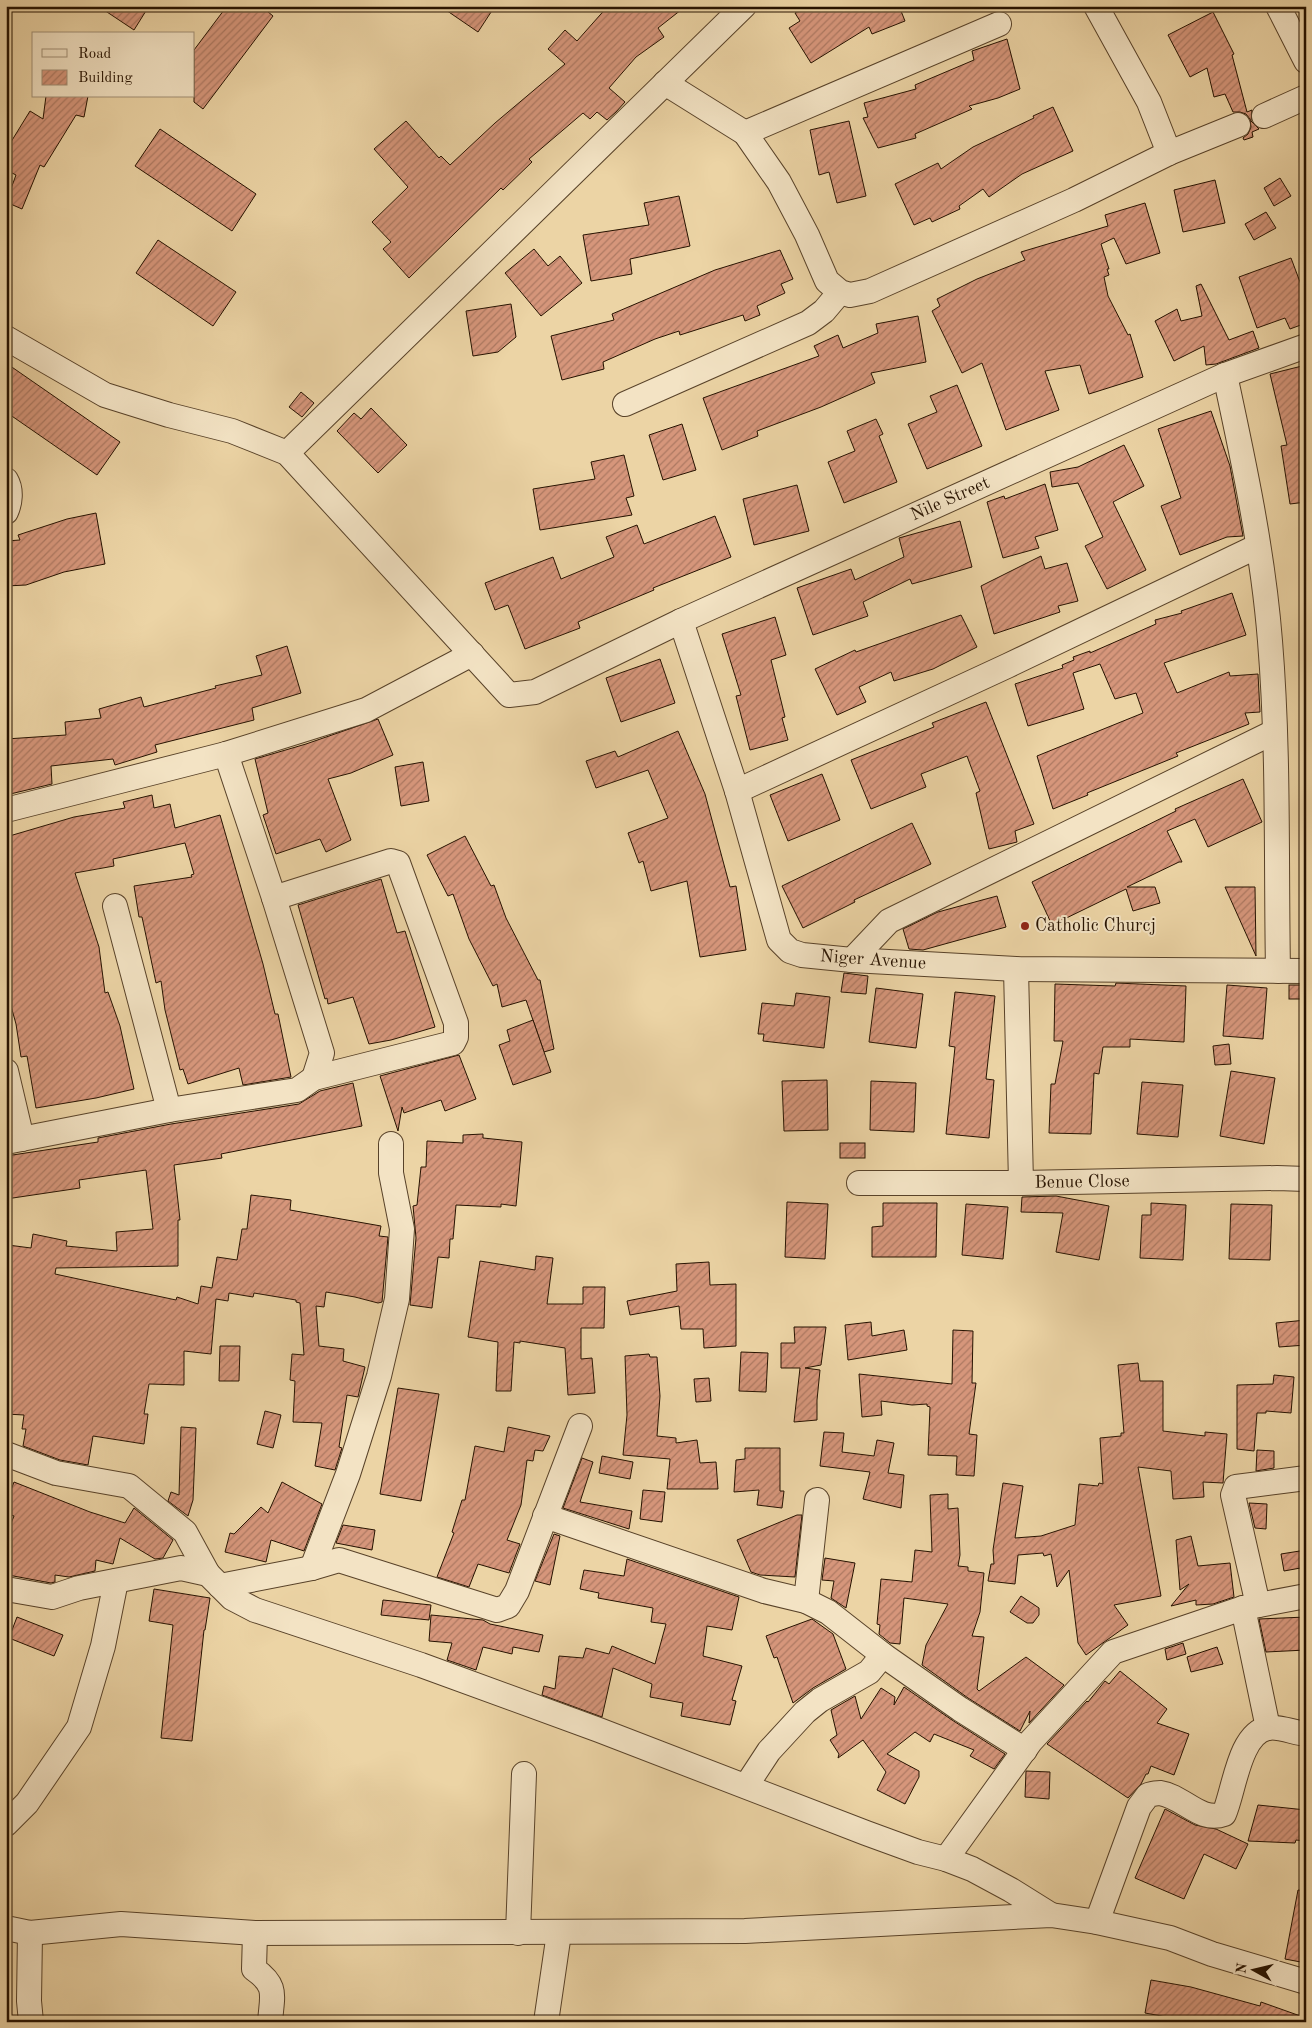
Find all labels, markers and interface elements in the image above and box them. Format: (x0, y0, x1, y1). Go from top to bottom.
legend (32, 32, 195, 98)
text: Road (78, 47, 112, 62)
text: Building (78, 71, 133, 86)
street label: Nile Street (908, 474, 992, 524)
place label: Catholic Churcj (1035, 917, 1156, 935)
marker: Catholic Churcj (1019, 920, 1031, 932)
street label: Niger Avenue (819, 947, 927, 973)
street label: Benue Close (1034, 1172, 1130, 1192)
north arrow (1230, 1946, 1280, 1996)
text: N (1234, 1962, 1250, 1975)

